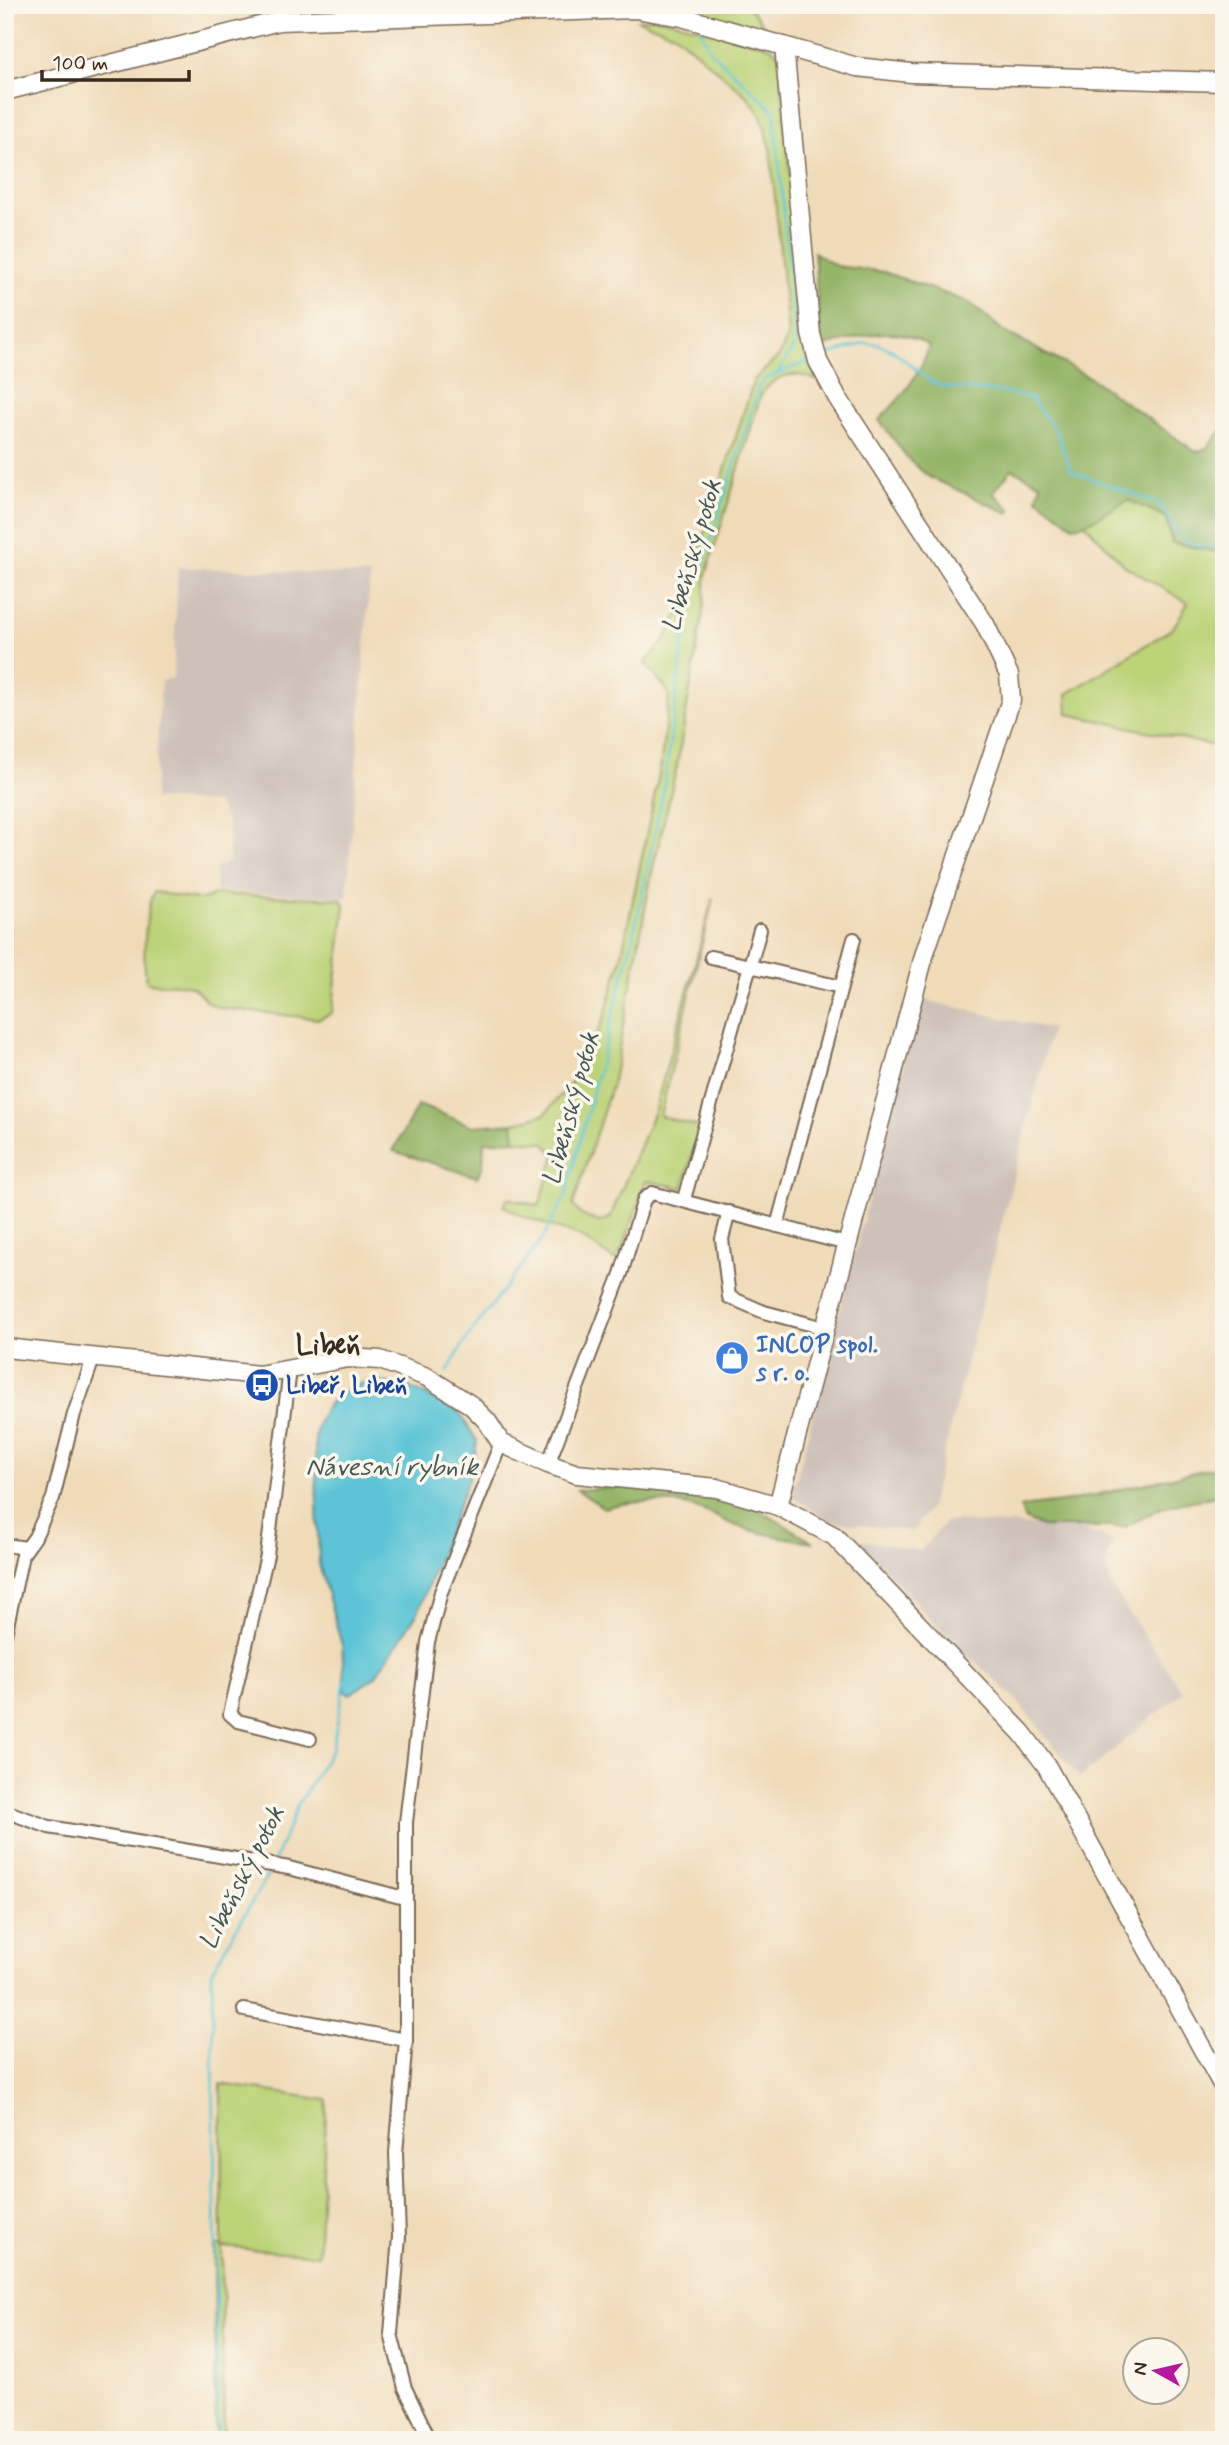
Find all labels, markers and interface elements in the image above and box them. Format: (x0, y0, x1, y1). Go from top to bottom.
scale bar (42, 38, 189, 82)
text: 100 m (52, 50, 108, 78)
water label: Libeňský potok (655, 475, 731, 636)
water label: Libeňský potok (535, 1028, 609, 1189)
district label: Libeň (296, 1328, 360, 1365)
place label: INCOP spol. s r. o. (755, 1330, 878, 1389)
shop icon: INCOP spol. s r. o. (713, 1339, 751, 1377)
bus stop icon: Libeř, Libeň (243, 1366, 281, 1404)
place label: Libeř, Libeň (286, 1371, 407, 1402)
water label: Návesní rybník (306, 1451, 480, 1485)
water label: Libeňský potok (192, 1800, 294, 1956)
north arrow (1120, 2336, 1190, 2406)
text: N (1127, 2361, 1154, 2377)

